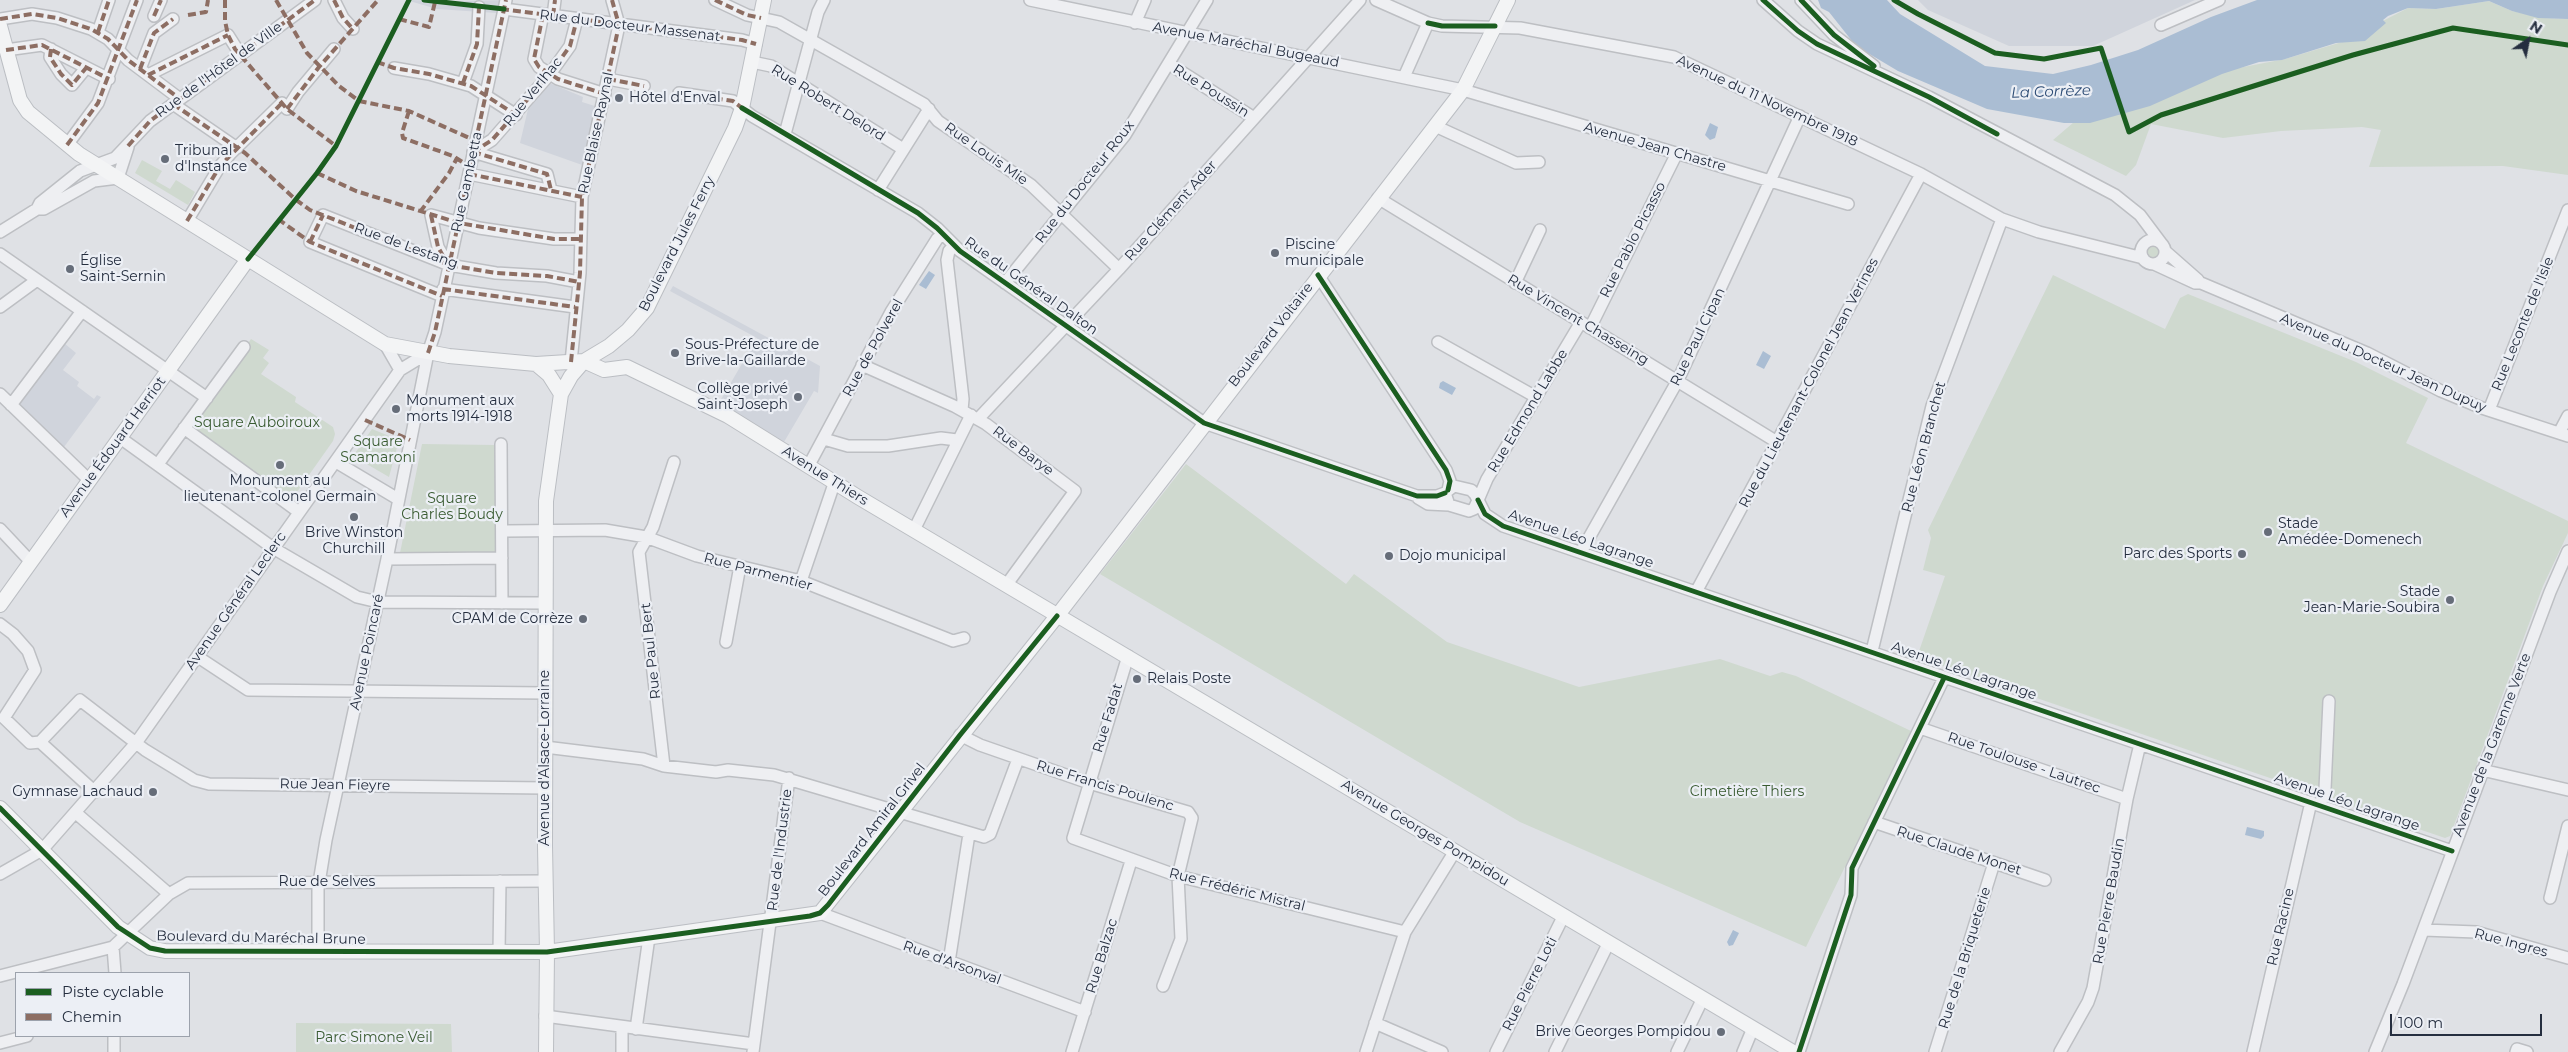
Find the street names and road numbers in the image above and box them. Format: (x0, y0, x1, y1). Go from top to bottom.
street label: Rue du Docteur Massenat (539, 7, 721, 45)
street label: Rue de l'Hôtel de Ville (152, 18, 286, 122)
street label: Avenue Maréchal Bugeaud (1151, 19, 1341, 71)
street label: Avenue du 11 Novembre 1918 (1674, 52, 1860, 150)
street label: Rue Verlhac (500, 54, 566, 130)
street label: Rue Robert Delord (768, 61, 888, 145)
street label: Rue Poussin (1170, 61, 1252, 121)
street label: Rue Blaise Raynal (575, 71, 617, 195)
street label: Rue du Docteur Roux (1032, 117, 1138, 247)
street label: Rue Louis Mie (941, 119, 1031, 189)
street label: Avenue Jean Chastre (1582, 119, 1728, 175)
street label: Rue Gambetta (448, 130, 486, 234)
street label: Rue Clément Ader (1121, 157, 1221, 265)
street label: Boulevard Jules Ferry (636, 173, 718, 315)
street label: Rue Pablo Picasso (1596, 179, 1670, 301)
street label: Rue de Lestang (352, 219, 460, 273)
street label: Rue du Général Dalton (961, 233, 1101, 339)
street label: Rue Leconte de l'Isle (2488, 254, 2558, 394)
street label: Rue du Lieutenant-Colonel Jean Verines (1736, 255, 1882, 511)
street label: Rue Vincent Chasseing (1504, 271, 1652, 369)
street label: Boulevard Voltaire (1225, 279, 1317, 391)
street label: Rue Paul Cipan (1667, 285, 1729, 389)
street label: Rue de Polverel (839, 296, 907, 400)
street label: Avenue du Docteur Jean Dupuy (2277, 310, 2489, 416)
street label: Rue Edmond Labbe (1485, 346, 1571, 476)
street label: Avenue Édouard Herriot (56, 374, 170, 520)
street label: Rue Léon Branchet (1898, 380, 1950, 514)
street label: Rue Barye (989, 423, 1057, 479)
street label: Avenue Thiers (779, 443, 871, 509)
street label: Avenue Léo Lagrange (1506, 506, 1656, 572)
street label: Avenue Général Leclerc (182, 529, 290, 673)
street label: Rue Parmentier (702, 549, 814, 595)
street label: Avenue Poincaré (346, 592, 388, 712)
street label: Rue Paul Bert (638, 602, 664, 700)
street label: Avenue Léo Lagrange (1889, 638, 2039, 704)
street label: Avenue de la Garenne Verte (2449, 651, 2535, 839)
street label: Avenue d'Alsace-Lorraine (537, 670, 553, 846)
street label: Rue Fadat (1089, 681, 1127, 755)
street label: Rue Toulouse - Lautrec (1945, 729, 2103, 797)
street label: Rue Francis Poulenc (1034, 757, 1176, 815)
street label: Boulevard Amiral Grivel (815, 760, 929, 900)
street label: Avenue Léo Lagrange (2272, 769, 2422, 835)
street label: Rue Jean Fieyre (279, 776, 391, 794)
street label: Avenue Georges Pompidou (1338, 776, 1512, 890)
street label: Rue de l'Industrie (764, 788, 796, 912)
street label: Rue Claude Monet (1894, 823, 2024, 879)
street label: Rue Pierre Baudin (2090, 837, 2128, 965)
street label: Rue Frédéric Mistral (1167, 865, 1307, 915)
street label: Rue de Selves (279, 874, 375, 890)
street label: Rue de la Briqueterie (1935, 885, 1995, 1031)
street label: Rue Racine (2264, 886, 2298, 968)
street label: Rue Balzac (1083, 916, 1121, 996)
street label: Rue Ingres (2472, 925, 2550, 961)
street label: Boulevard du Maréchal Brune (156, 928, 366, 948)
street label: Rue Pierre Loti (1499, 934, 1561, 1034)
street label: Rue d'Arsonval (901, 937, 1003, 989)

